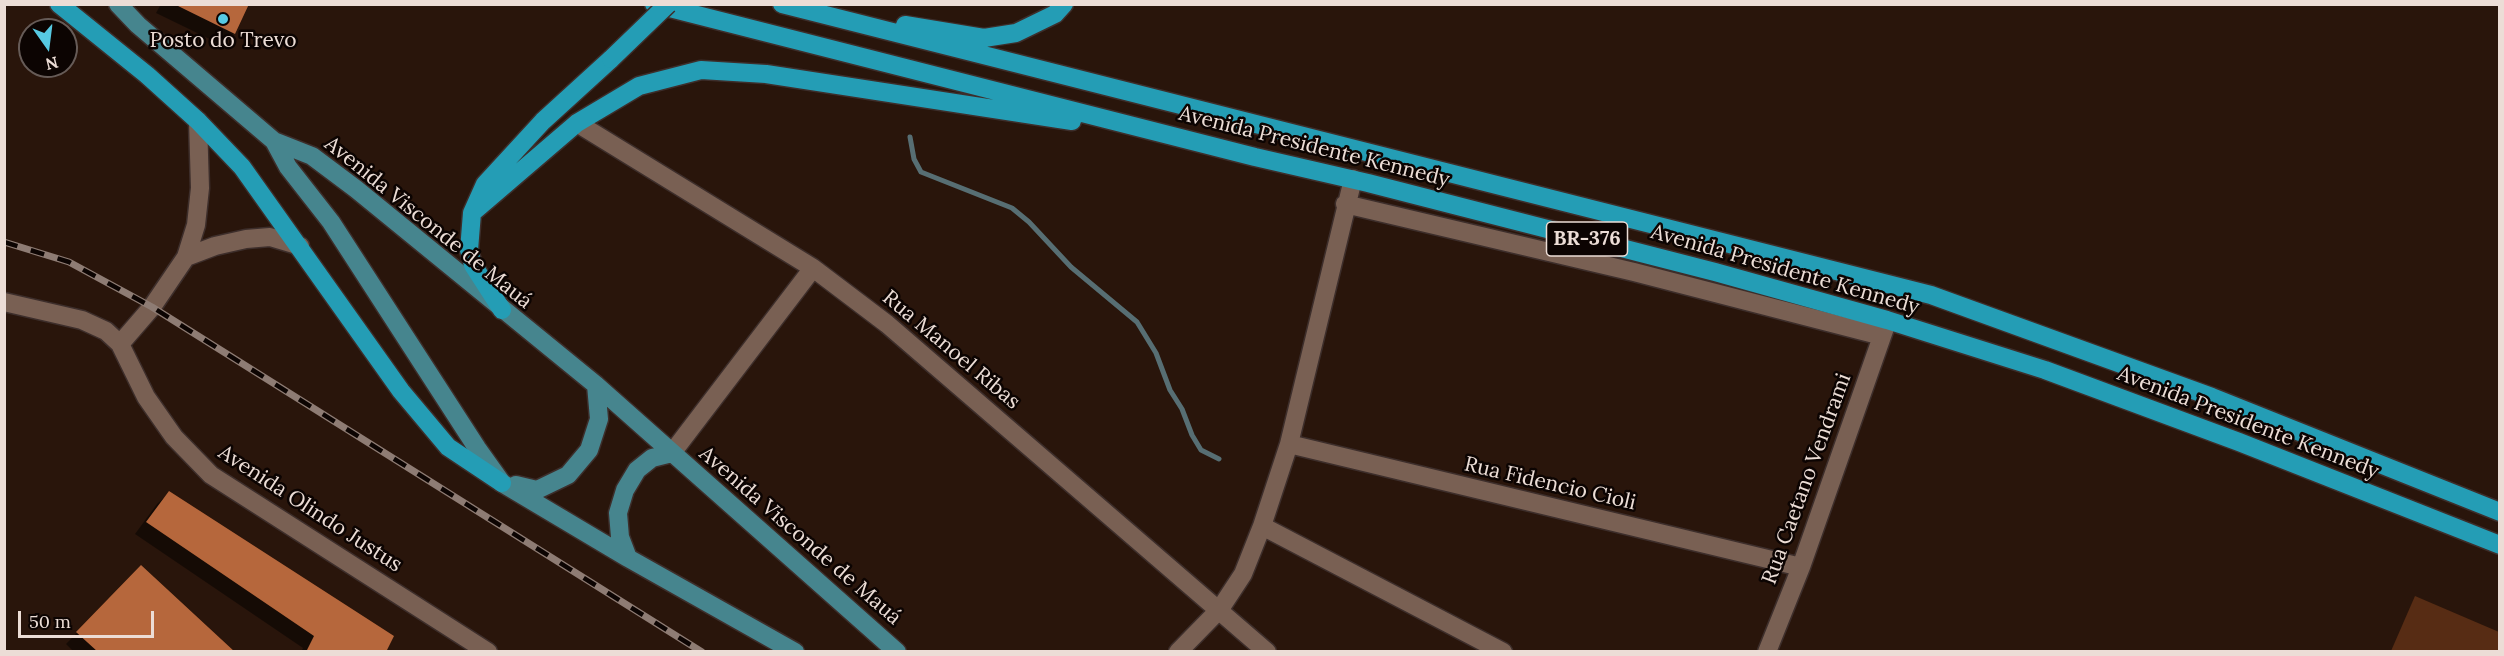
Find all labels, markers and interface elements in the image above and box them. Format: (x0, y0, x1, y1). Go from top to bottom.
marker: Posto do Trevo (216, 12, 230, 26)
north arrow (18, 18, 78, 78)
place label: Posto do Trevo (150, 28, 296, 54)
text: N (43, 52, 60, 75)
street label: Avenida Presidente Kennedy (1176, 101, 1452, 193)
street label: Avenida Visconde de Mauá (319, 132, 537, 314)
street label: Avenida Presidente Kennedy (1648, 220, 1922, 320)
road number: BR-376 (1546, 222, 1628, 256)
street label: Rua Manoel Ribas (877, 285, 1025, 415)
street label: Avenida Presidente Kennedy (2114, 361, 2382, 485)
street label: Rua Caetano Vendrami (1757, 370, 1857, 588)
street label: Avenida Olindo Justus (213, 440, 407, 578)
street label: Avenida Visconde de Mauá (694, 441, 906, 631)
street label: Rua Fidencio Cioli (1462, 452, 1638, 516)
scale bar (21, 599, 158, 637)
text: 50 m (29, 610, 71, 633)

